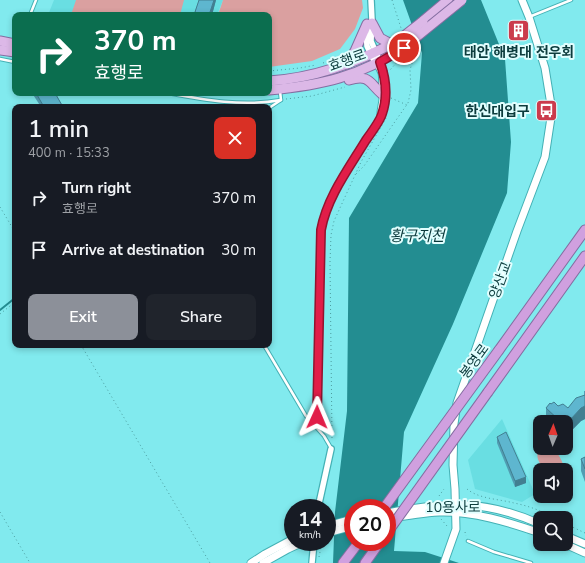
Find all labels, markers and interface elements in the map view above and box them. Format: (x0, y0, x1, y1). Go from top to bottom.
building icon: 태안 해병대 전우회 (506, 17, 532, 43)
text: 370 m (94, 22, 177, 60)
icon: right (28, 28, 80, 80)
pin (387, 31, 421, 65)
icon: arrive (393, 37, 415, 59)
place label: 태안 해병대 전우회 (464, 43, 574, 62)
street label: 효행로 (326, 45, 369, 76)
text: 효행로 (94, 61, 144, 85)
bus stop icon: 한신대입구 (533, 98, 559, 124)
place label: 한신대입구 (466, 102, 530, 121)
text: 1 min (28, 113, 89, 145)
button: close (214, 117, 256, 159)
text: 400 m · 15:33 (28, 144, 110, 162)
text: Turn right (62, 178, 131, 198)
icon: right (28, 187, 50, 209)
text: 370 m (212, 188, 256, 208)
text: 효행로 (62, 200, 98, 218)
water label: 황구지천 (389, 226, 447, 246)
icon: arrive (28, 239, 50, 261)
text: Arrive at destination (62, 240, 205, 260)
text: 30 m (221, 240, 256, 260)
street label: 양산교 (485, 259, 516, 302)
button: Exit (28, 294, 138, 340)
button: Share (146, 294, 256, 340)
street label: 봉영로 (455, 340, 494, 383)
position arrow (296, 396, 338, 438)
north arrow (533, 415, 573, 455)
map controls (533, 415, 573, 551)
button: sound (533, 463, 573, 503)
street label: 10용사로 (425, 498, 481, 517)
speed limit sign: 20 (344, 499, 396, 551)
text: 14 (298, 506, 322, 533)
button: search (533, 511, 573, 551)
text: km/h (299, 528, 321, 542)

